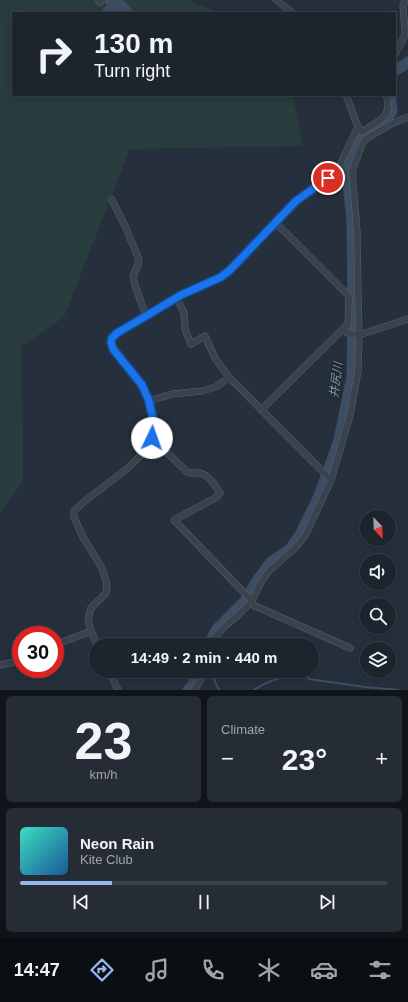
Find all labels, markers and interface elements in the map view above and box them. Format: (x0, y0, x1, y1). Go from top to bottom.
icon: right (28, 28, 80, 80)
text: 130 m (94, 28, 173, 59)
text: Turn right (94, 61, 170, 81)
pin (311, 161, 345, 195)
icon: arrive (317, 167, 339, 189)
water label: 井尻川 (327, 359, 345, 399)
position arrow (131, 417, 173, 459)
north arrow (360, 510, 396, 546)
map controls (360, 510, 396, 678)
button: sound (360, 554, 396, 590)
button: search (360, 598, 396, 634)
speed limit sign: 30 (12, 626, 64, 678)
button: layers (360, 642, 396, 678)
text: 14:49 · 2 min · 440 m (131, 649, 277, 666)
text: 23 (75, 712, 132, 770)
text: Climate (221, 722, 265, 737)
text: 23° (282, 743, 327, 776)
text: − (221, 746, 234, 771)
text: + (375, 746, 388, 771)
text: km/h (89, 767, 118, 782)
text: Neon Rain (80, 835, 154, 852)
text: Kite Club (80, 852, 133, 867)
icon: previous (70, 891, 92, 913)
icon: pause (193, 891, 215, 913)
icon: next (316, 891, 338, 913)
icon: directions (88, 956, 116, 984)
icon: music (143, 956, 171, 984)
icon: phone (199, 956, 227, 984)
icon: climate (255, 956, 283, 984)
icon: car (310, 956, 338, 984)
icon: filters (366, 956, 394, 984)
text: 14:47 (14, 960, 60, 980)

